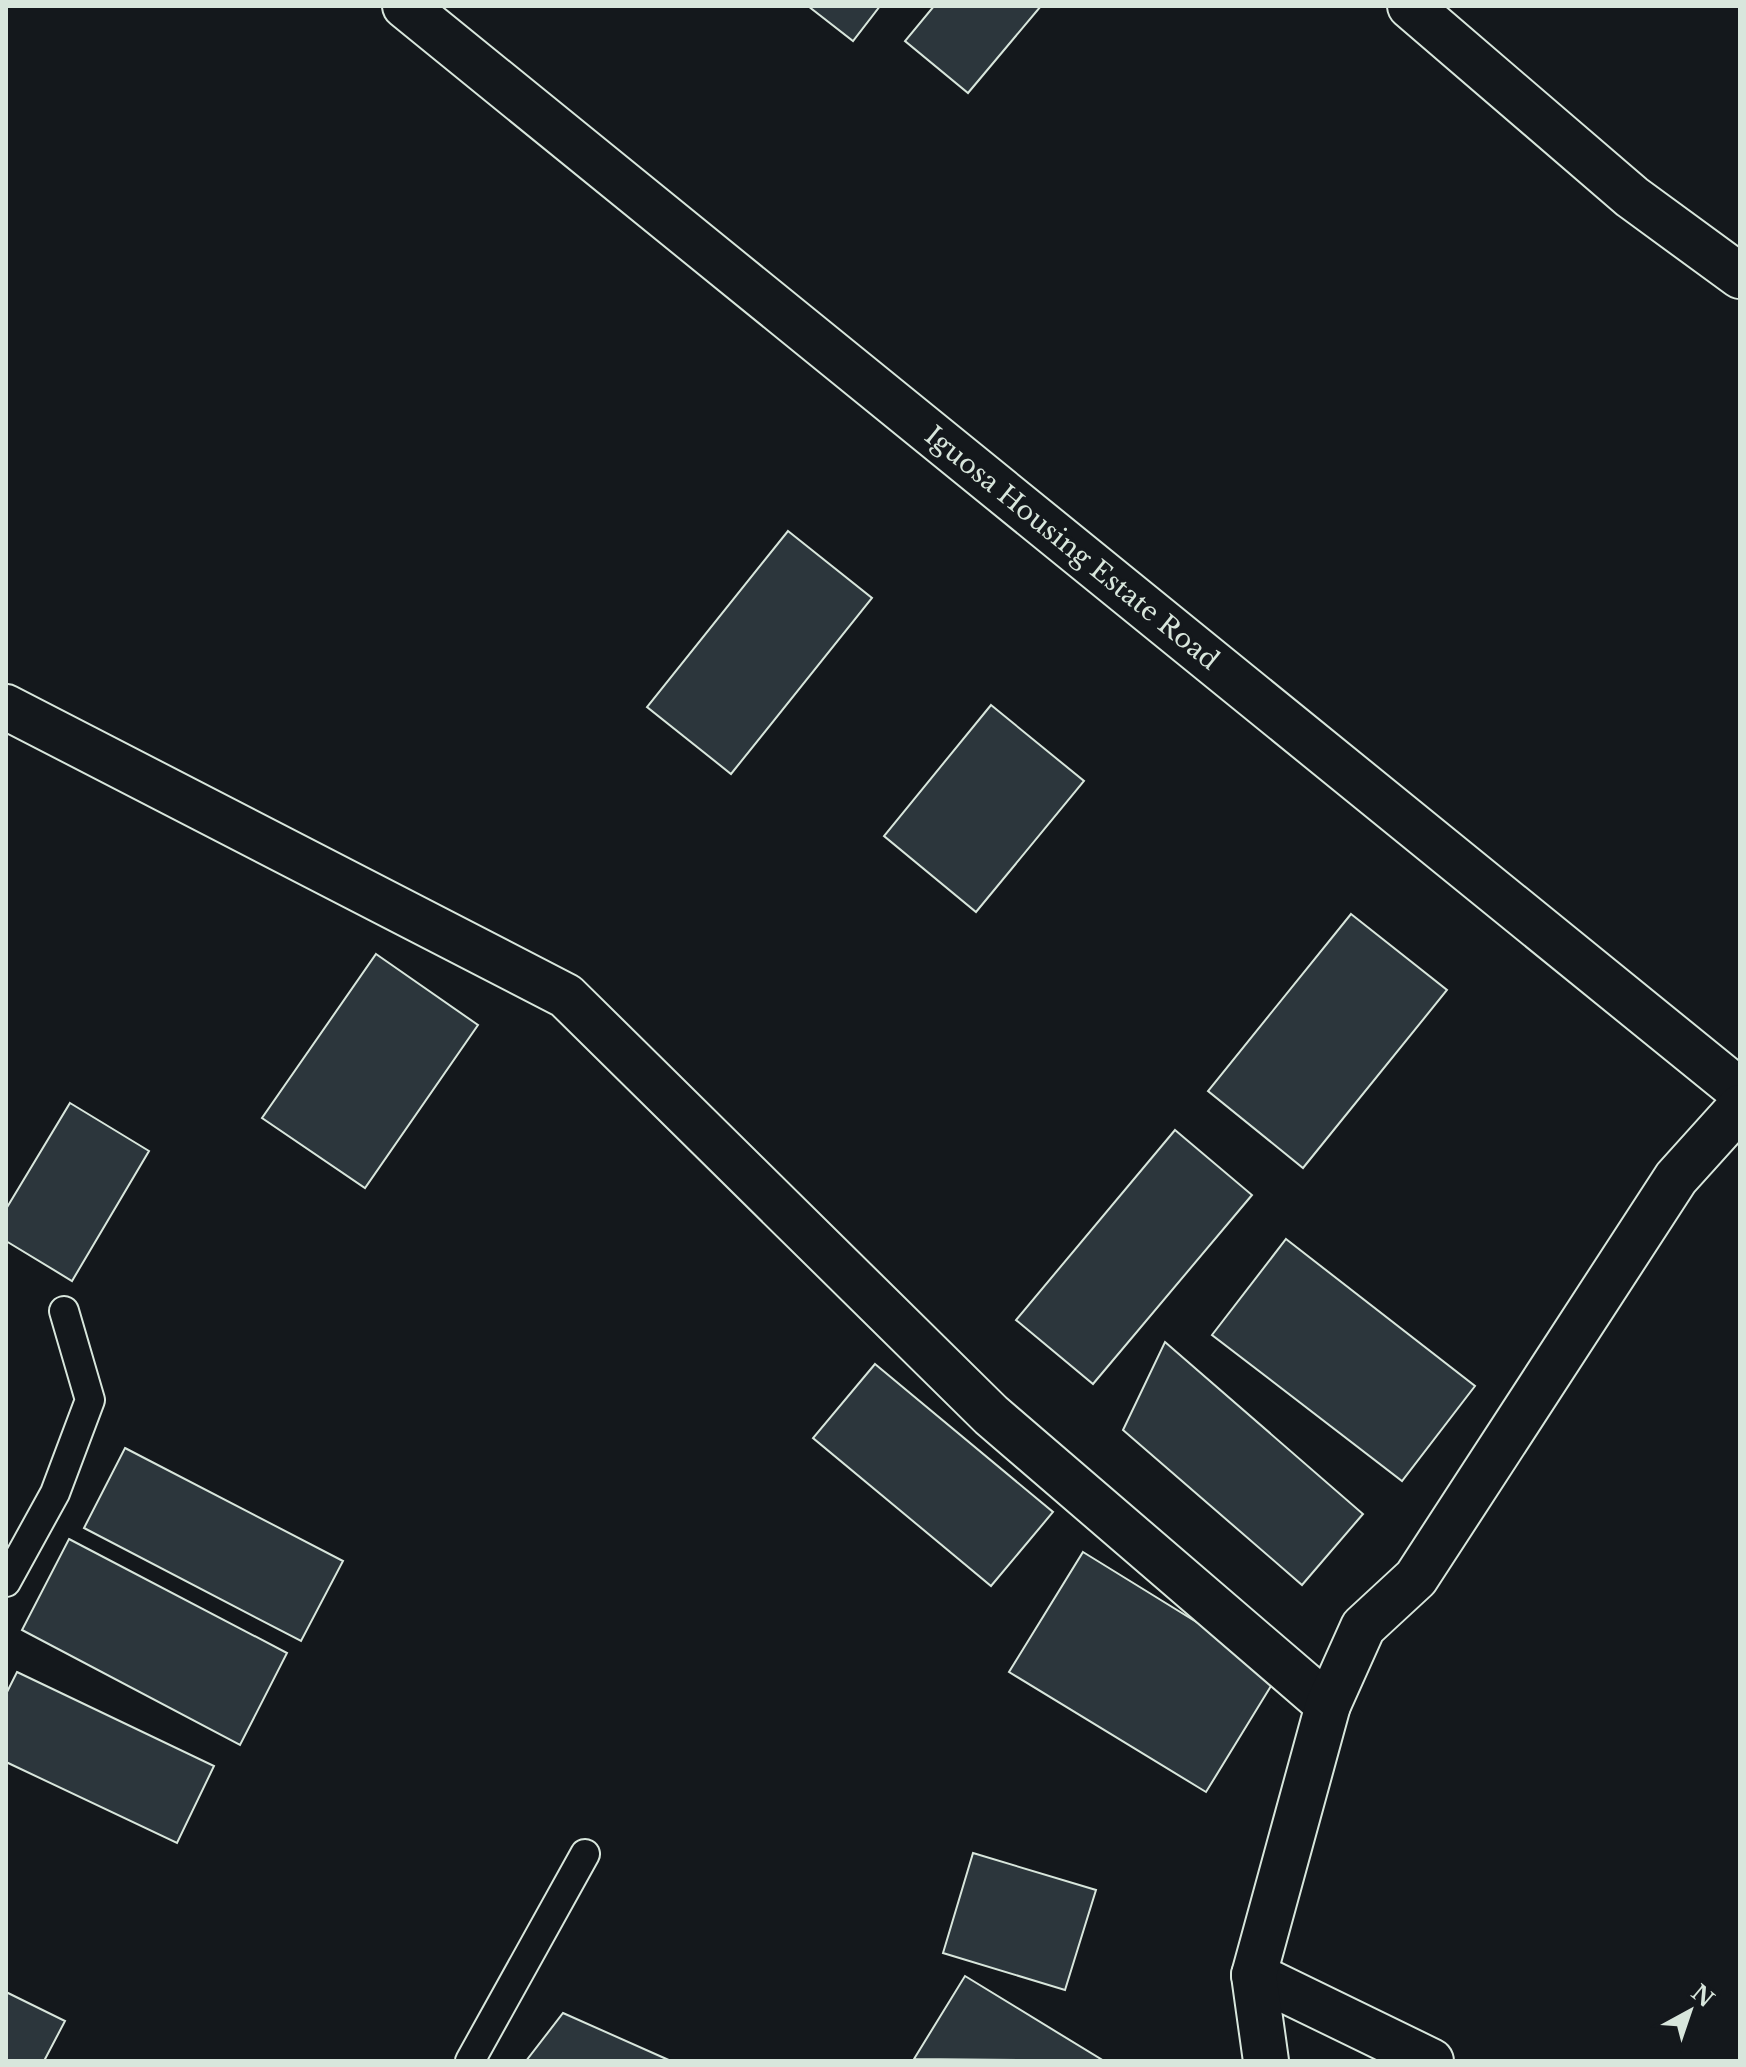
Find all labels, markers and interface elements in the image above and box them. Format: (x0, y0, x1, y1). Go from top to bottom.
street label: Iguosa Housing Estate Road (919, 419, 1225, 677)
north arrow (1650, 1971, 1730, 2051)
text: N (1686, 1979, 1719, 2013)

